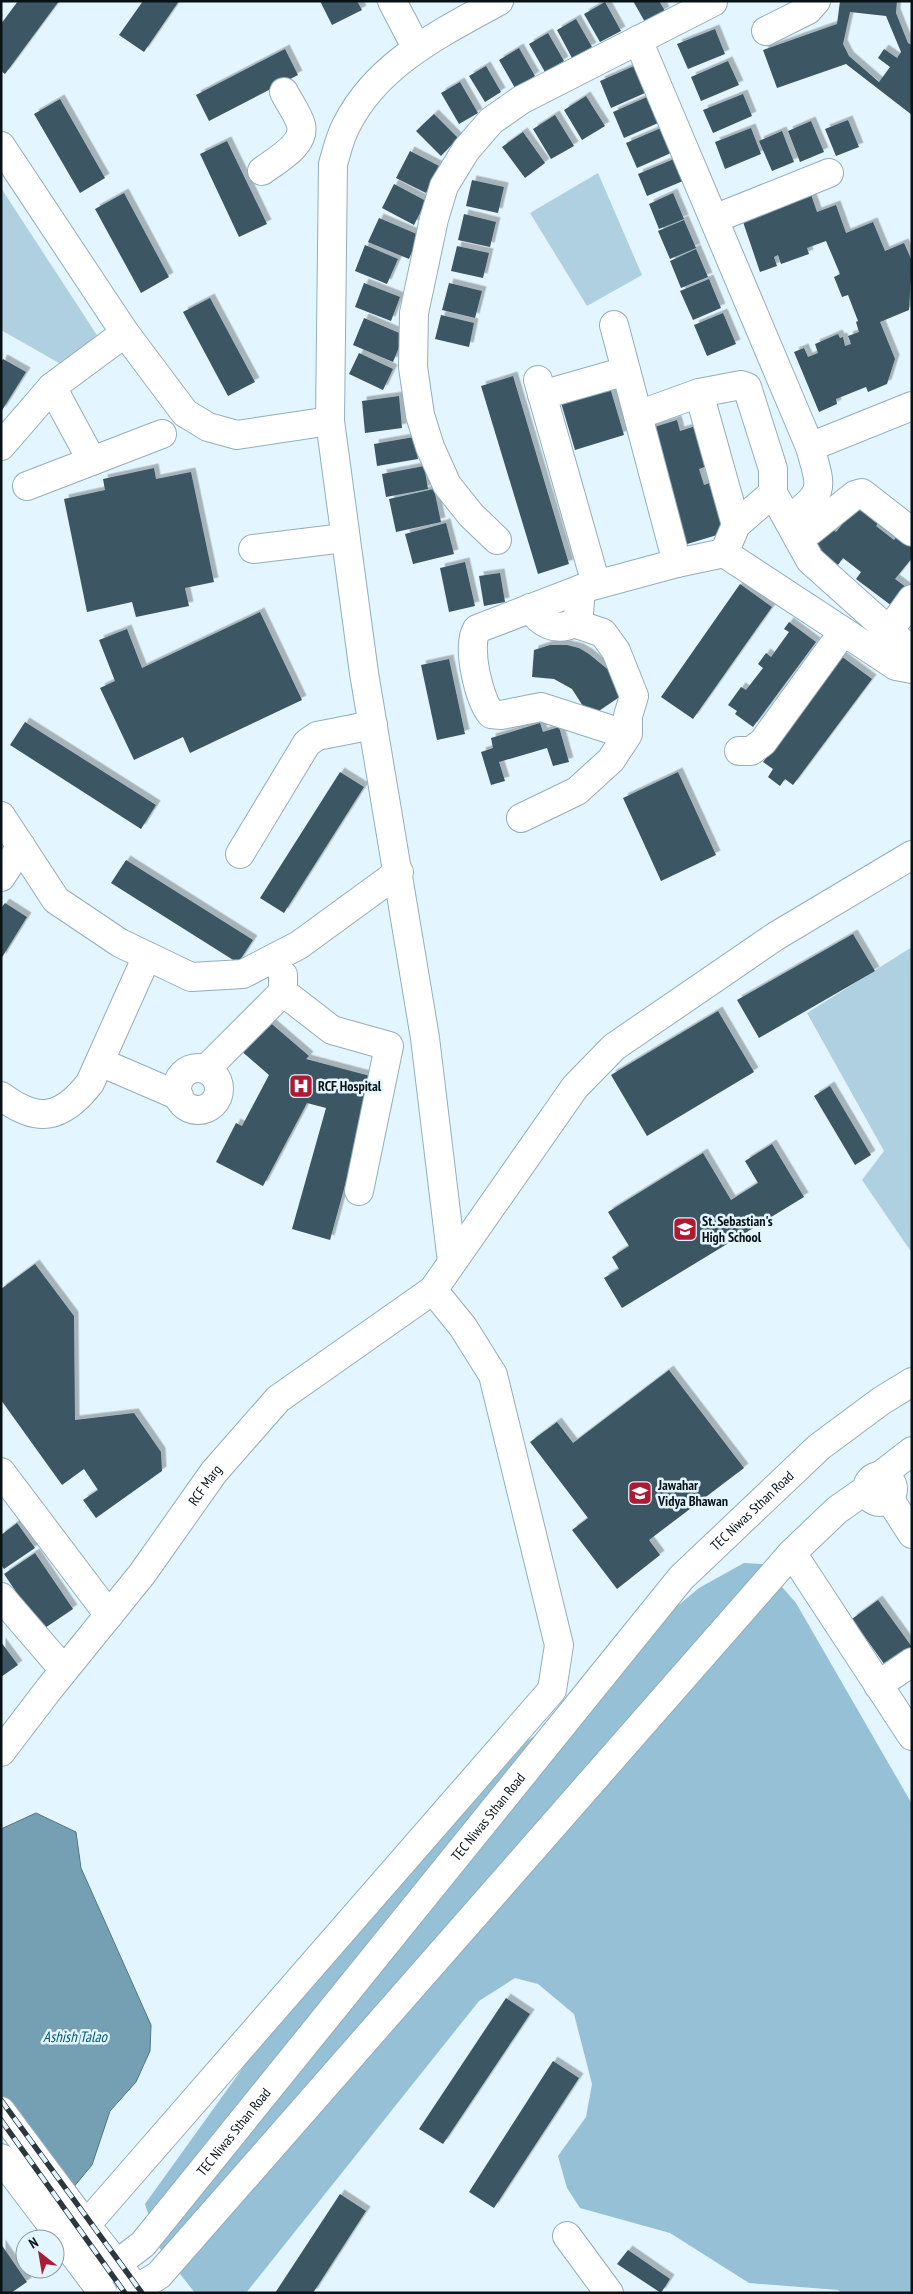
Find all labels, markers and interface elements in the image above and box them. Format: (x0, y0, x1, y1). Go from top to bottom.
hospital icon: RCF Hospital (288, 1073, 314, 1099)
place label: RCF Hospital (318, 1077, 382, 1095)
place label: St. Sebastian's High School (702, 1212, 773, 1246)
school or university icon: St. Sebastian's High School (672, 1216, 698, 1242)
street label: RCF Marg (184, 1461, 225, 1509)
street label: TEC Niwas Sthan Road (707, 1467, 797, 1554)
place label: Jawahar Vidya Bhawan (657, 1476, 728, 1510)
school or university icon: Jawahar Vidya Bhawan (627, 1480, 653, 1506)
street label: TEC Niwas Sthan Road (447, 1769, 529, 1865)
water label: Ashish Talao (43, 2027, 108, 2046)
street label: TEC Niwas Sthan Road (193, 2084, 275, 2180)
north arrow (15, 2229, 65, 2279)
text: N (25, 2233, 41, 2253)

